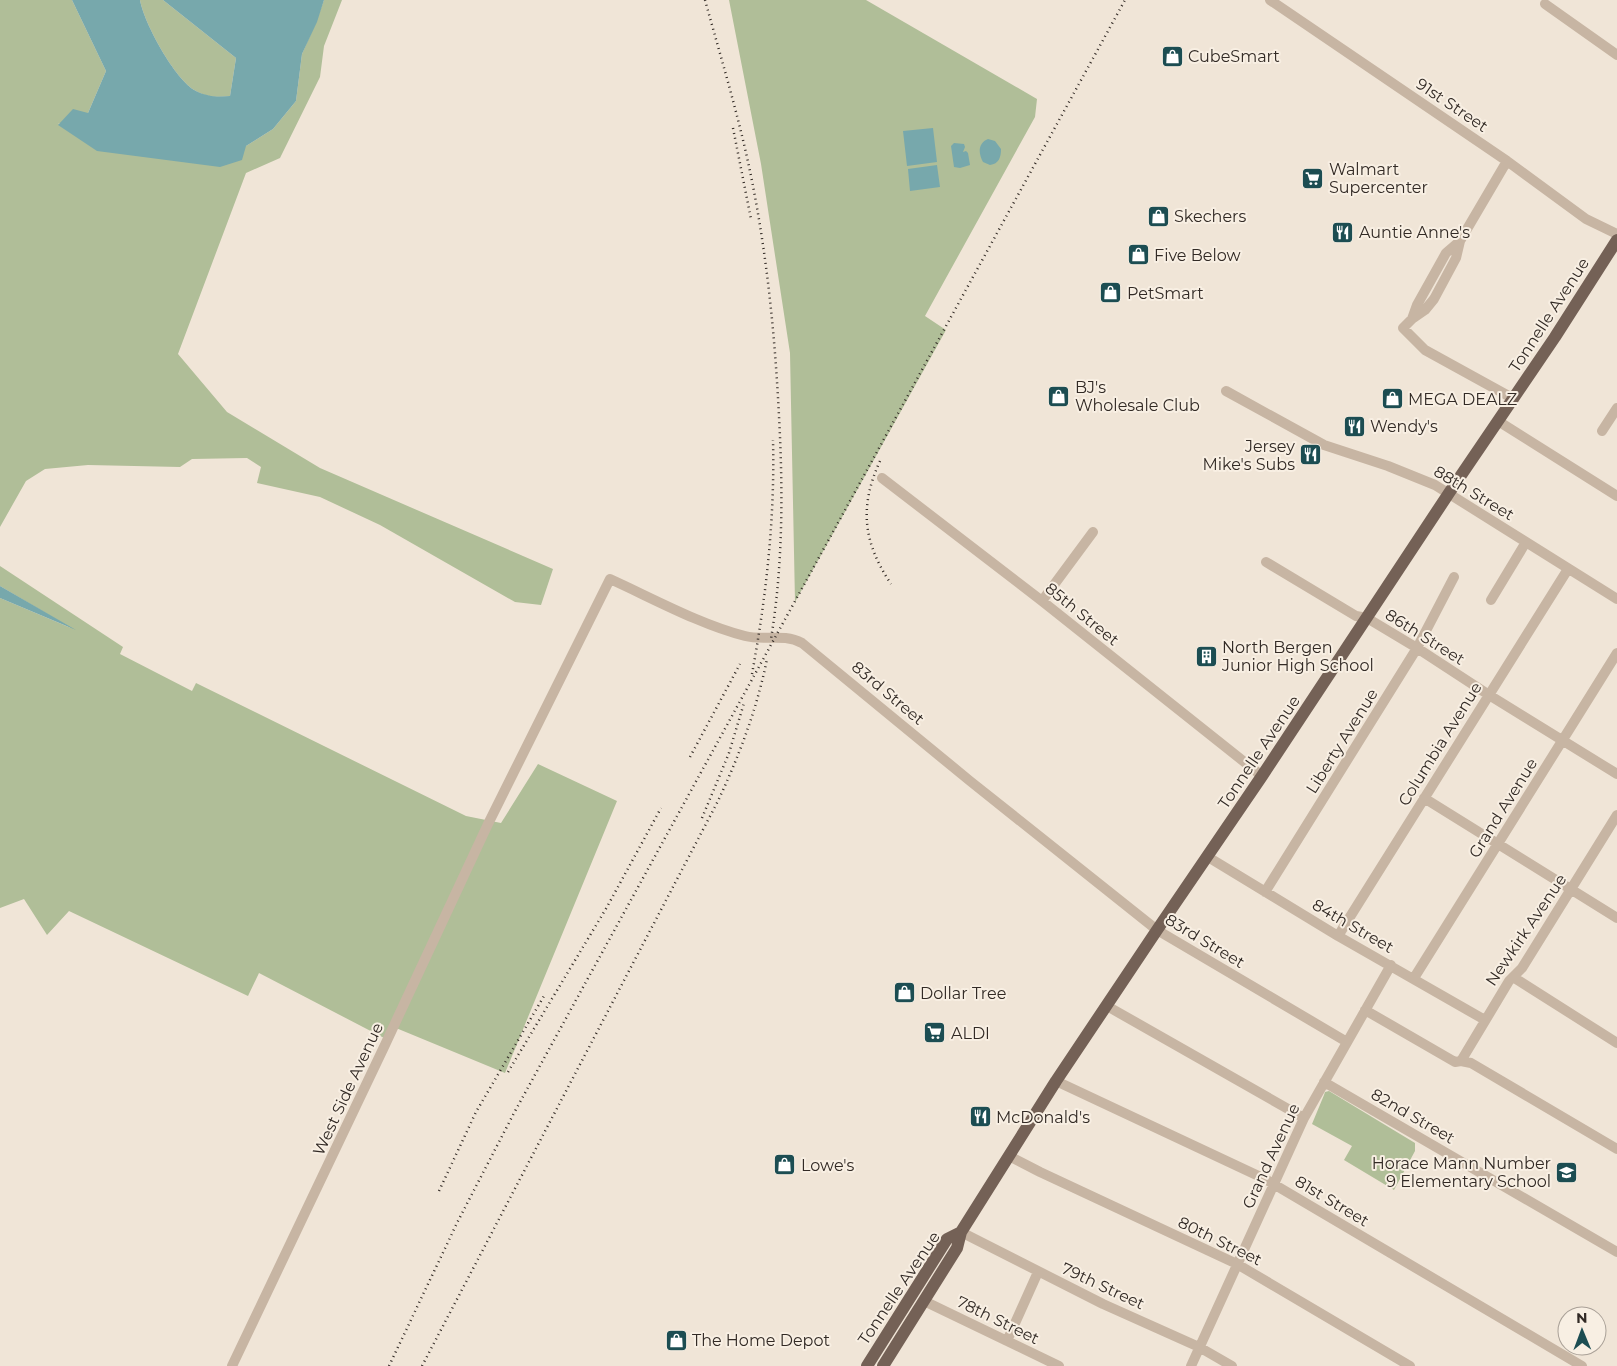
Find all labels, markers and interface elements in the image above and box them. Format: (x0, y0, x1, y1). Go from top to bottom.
shop icon: CubeSmart (1160, 44, 1184, 68)
place label: CubeSmart (1188, 47, 1280, 66)
street label: 91st Street (1413, 74, 1492, 136)
place label: Walmart Supercenter (1329, 160, 1428, 197)
supermarket icon: Walmart Supercenter (1301, 166, 1325, 190)
shop icon: Skechers (1146, 204, 1170, 228)
place label: Skechers (1174, 207, 1246, 226)
restaurant icon: Auntie Anne's (1331, 220, 1355, 244)
place label: Auntie Anne's (1359, 223, 1470, 242)
shop icon: Five Below (1126, 243, 1150, 267)
place label: Five Below (1154, 246, 1241, 265)
street label: Tonnelle Avenue (1505, 254, 1593, 376)
shop icon: PetSmart (1099, 281, 1123, 305)
place label: PetSmart (1127, 284, 1204, 303)
place label: BJ's Wholesale Club (1075, 378, 1200, 415)
shop icon: BJ's Wholesale Club (1047, 384, 1071, 408)
shop icon: MEGA DEALZ (1380, 387, 1404, 411)
place label: MEGA DEALZ (1408, 390, 1517, 409)
restaurant icon: Wendy's (1342, 414, 1366, 438)
place label: Wendy's (1370, 417, 1438, 436)
place label: Jersey Mike's Subs (1202, 437, 1295, 474)
restaurant icon: Jersey Mike's Subs (1299, 443, 1323, 467)
street label: 88th Street (1430, 462, 1518, 525)
street label: 85th Street (1041, 579, 1123, 650)
street label: 86th Street (1382, 605, 1469, 669)
place label: North Bergen Junior High School (1221, 638, 1374, 675)
building icon: North Bergen Junior High School (1194, 644, 1218, 668)
street label: 83rd Street (848, 657, 929, 729)
street label: Columbia Avenue (1394, 679, 1486, 809)
street label: Liberty Avenue (1302, 685, 1382, 797)
street label: Tonnelle Avenue (1214, 692, 1304, 812)
street label: Grand Avenue (1465, 755, 1541, 861)
street label: Newkirk Avenue (1482, 870, 1570, 990)
street label: 84th Street (1309, 895, 1397, 957)
street label: 83rd Street (1162, 910, 1248, 972)
shop icon: Dollar Tree (892, 981, 916, 1005)
place label: Dollar Tree (920, 984, 1006, 1003)
street label: West Side Avenue (309, 1020, 387, 1158)
supermarket icon: ALDI (923, 1021, 947, 1045)
place label: ALDI (951, 1024, 990, 1043)
street label: 82nd Street (1368, 1084, 1459, 1148)
street label: Grand Avenue (1238, 1100, 1304, 1212)
restaurant icon: McDonald's (968, 1105, 992, 1129)
place label: McDonald's (996, 1108, 1090, 1127)
shop icon: Lowe's (773, 1153, 797, 1177)
place label: Horace Mann Number 9 Elementary School (1372, 1154, 1551, 1191)
place label: Lowe's (801, 1156, 854, 1175)
school or university icon: Horace Mann Number 9 Elementary School (1555, 1160, 1579, 1184)
street label: 81st Street (1292, 1172, 1373, 1231)
street label: 80th Street (1175, 1213, 1265, 1270)
street label: Tonnelle Avenue (854, 1228, 944, 1348)
street label: 79th Street (1059, 1259, 1148, 1314)
street label: 78th Street (954, 1292, 1043, 1348)
north arrow (1557, 1306, 1607, 1356)
text: N (1576, 1309, 1588, 1327)
shop icon: The Home Depot (664, 1328, 688, 1352)
place label: The Home Depot (692, 1331, 830, 1350)

